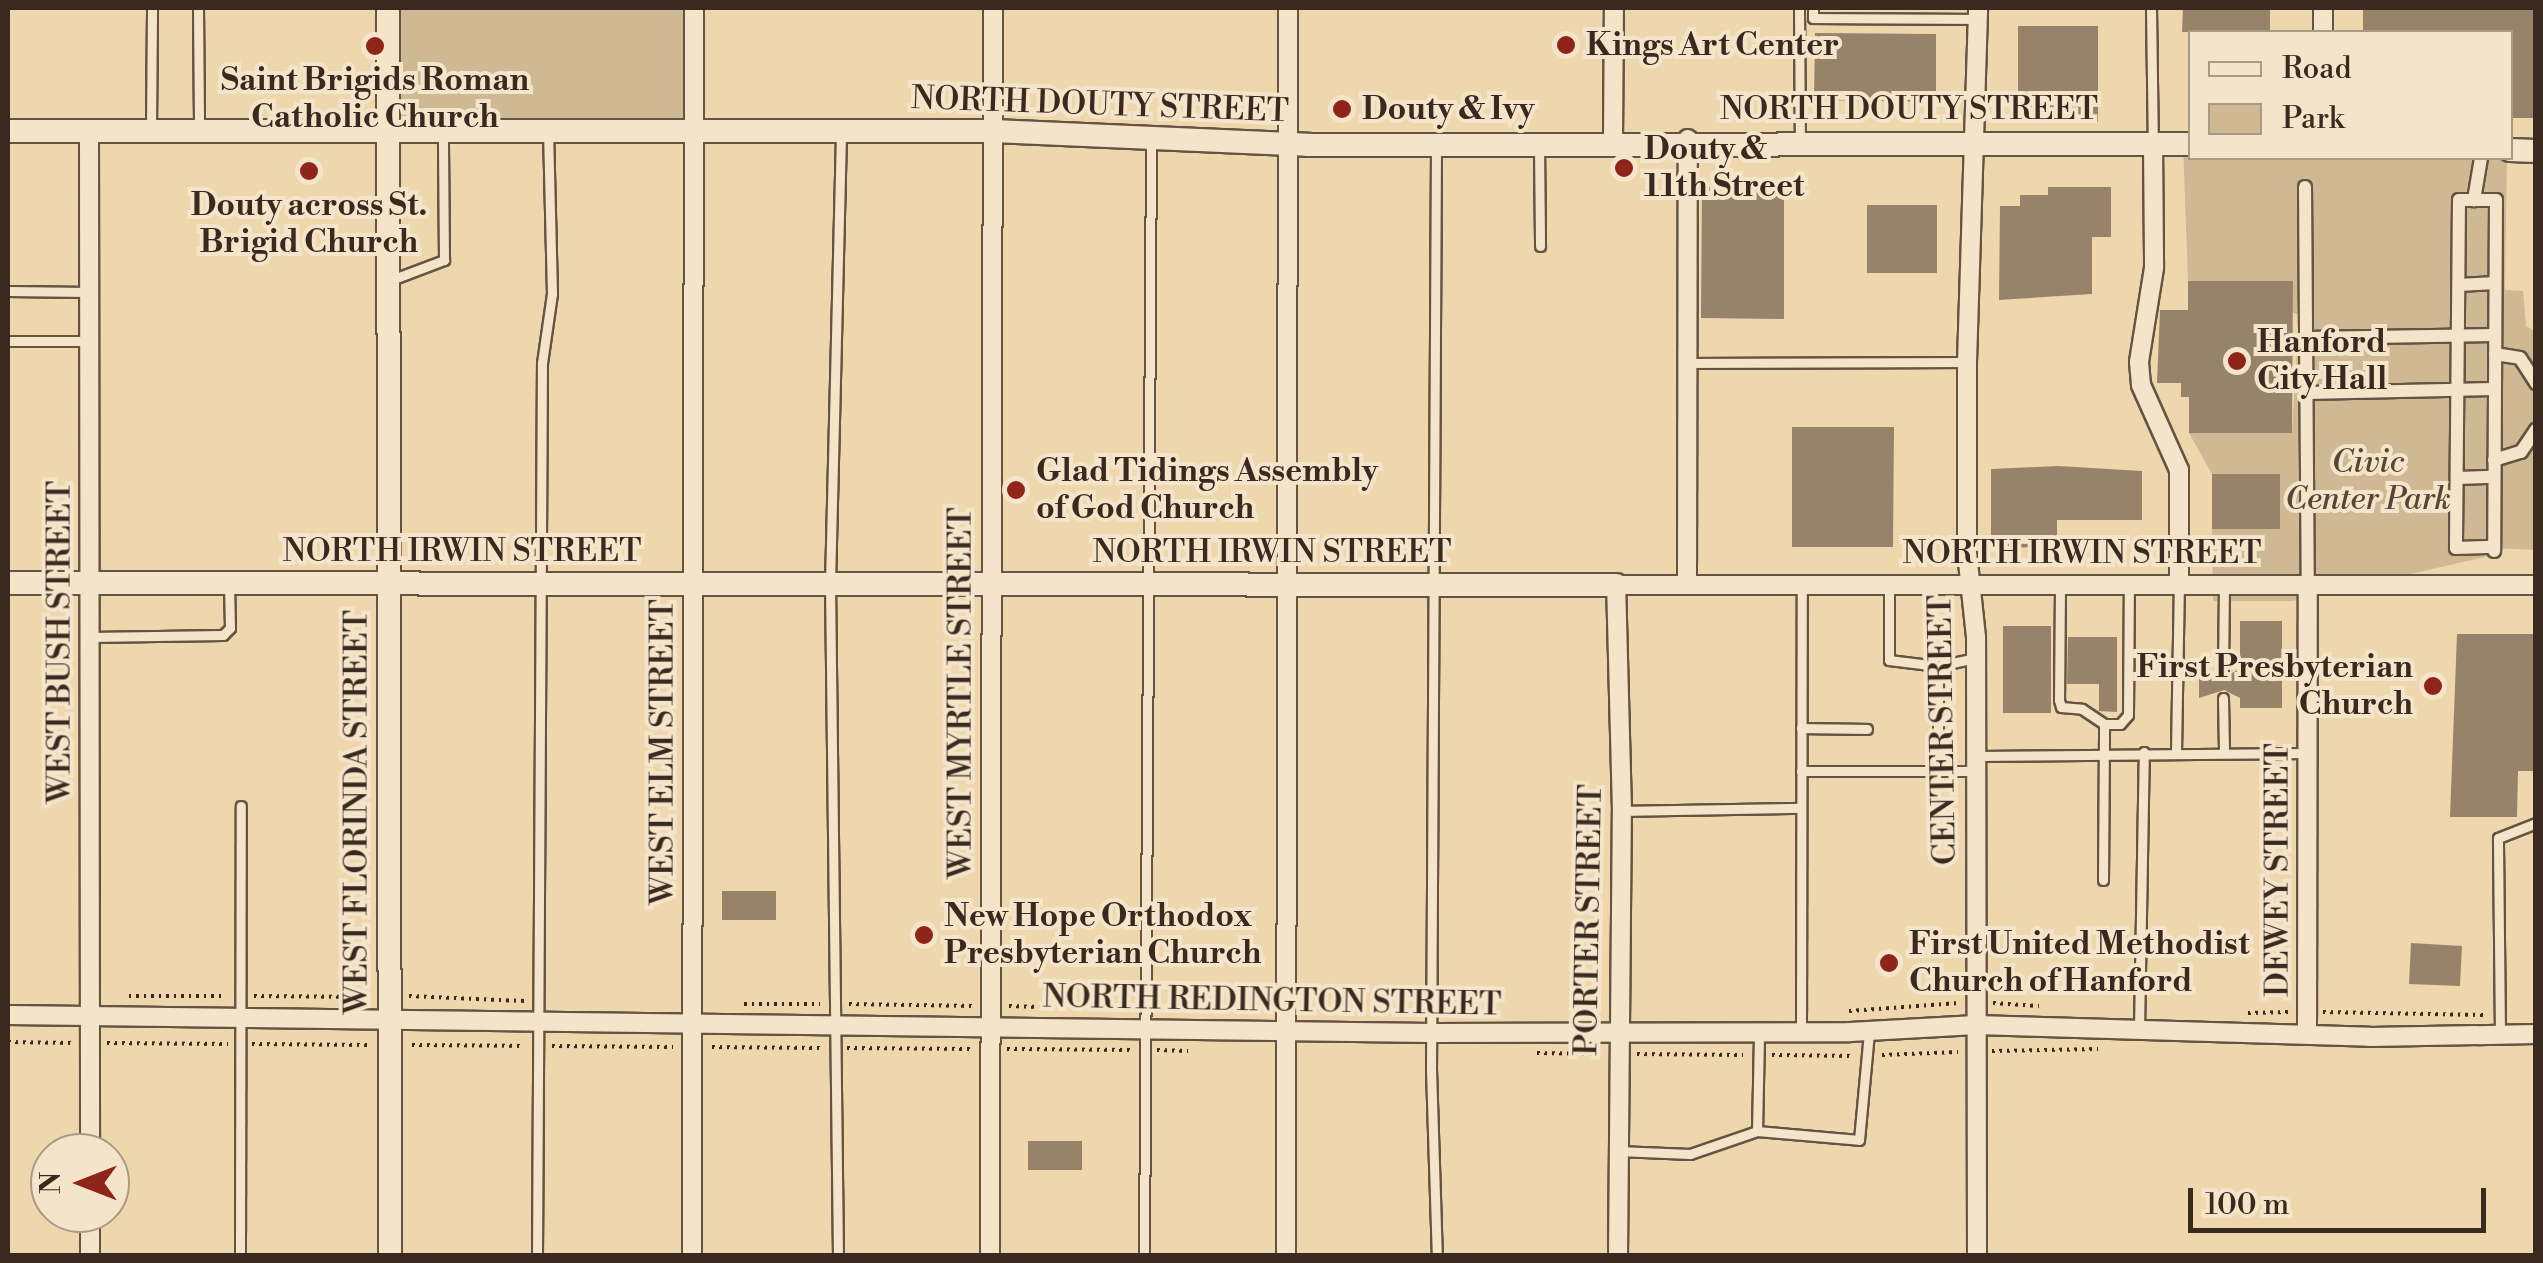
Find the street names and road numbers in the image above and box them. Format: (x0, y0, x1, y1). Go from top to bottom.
street label: NORTH DOUTY STREET (910, 79, 1290, 131)
street label: NORTH DOUTY STREET (1720, 90, 2098, 128)
street label: WEST BUSH STREET (41, 481, 79, 803)
street label: WEST MYRTLE STREET (942, 507, 980, 879)
street label: NORTH IRWIN STREET (282, 532, 642, 570)
street label: NORTH IRWIN STREET (1092, 533, 1452, 571)
street label: NORTH IRWIN STREET (1902, 534, 2262, 572)
street label: CENTER STREET (1921, 595, 1965, 865)
street label: WEST ELM STREET (644, 599, 682, 905)
street label: WEST FLORINDA STREET (338, 610, 376, 1014)
street label: DEWEY STREET (2259, 743, 2297, 997)
street label: PORTER STREET (1567, 784, 1611, 1056)
street label: NORTH REDINGTON STREET (1042, 978, 1502, 1024)

